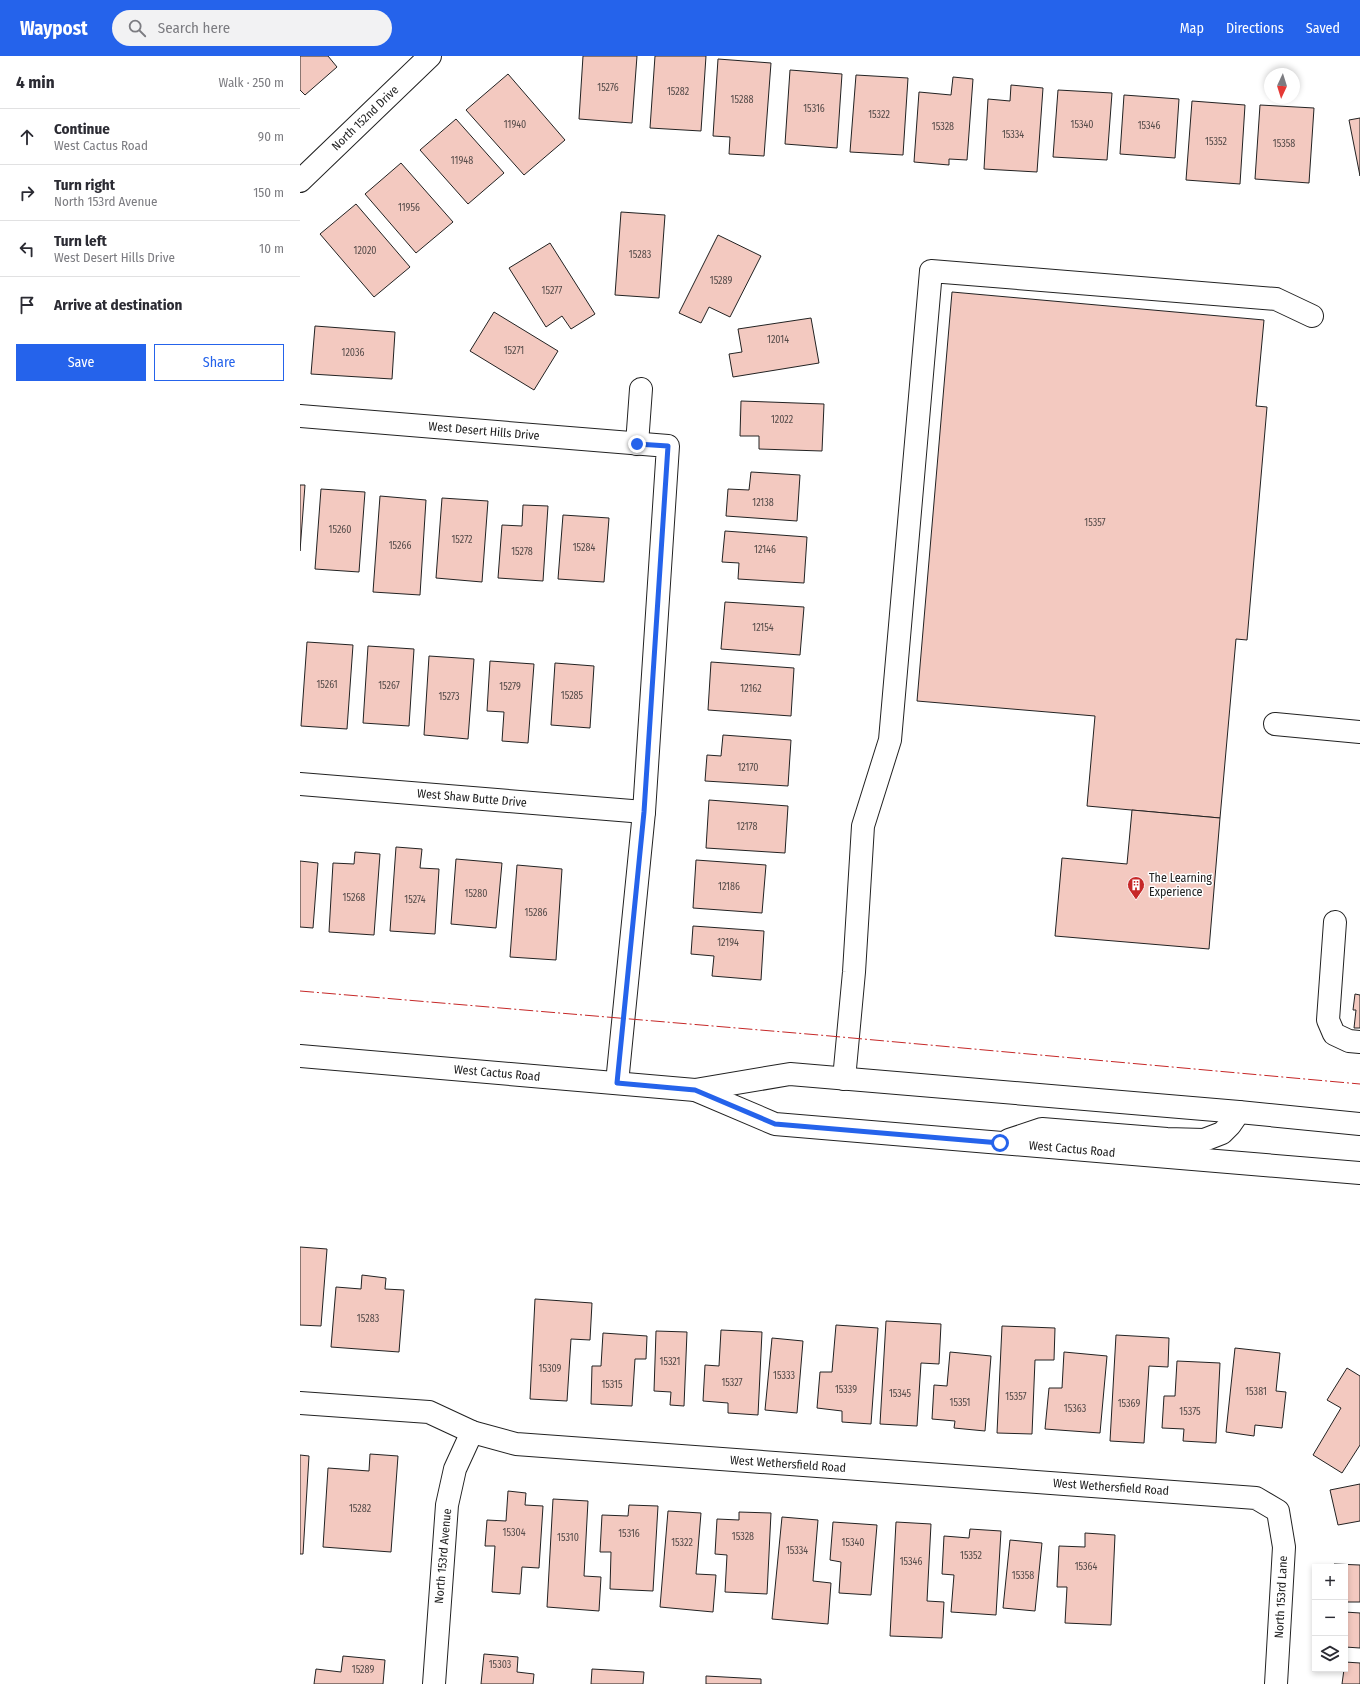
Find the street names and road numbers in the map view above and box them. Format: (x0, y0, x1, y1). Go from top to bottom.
street label: North 152nd Drive (329, 83, 401, 153)
street label: West Desert Hills Drive (428, 419, 540, 443)
street label: West Shaw Butte Drive (417, 786, 528, 810)
street label: West Cactus Road (453, 1062, 541, 1084)
street label: West Cactus Road (1028, 1138, 1116, 1160)
street label: West Wethersfield Road (730, 1453, 846, 1475)
street label: West Wethersfield Road (1053, 1476, 1169, 1498)
street label: North 153rd Avenue (432, 1508, 454, 1604)
street label: North 153rd Lane (1272, 1555, 1290, 1639)

